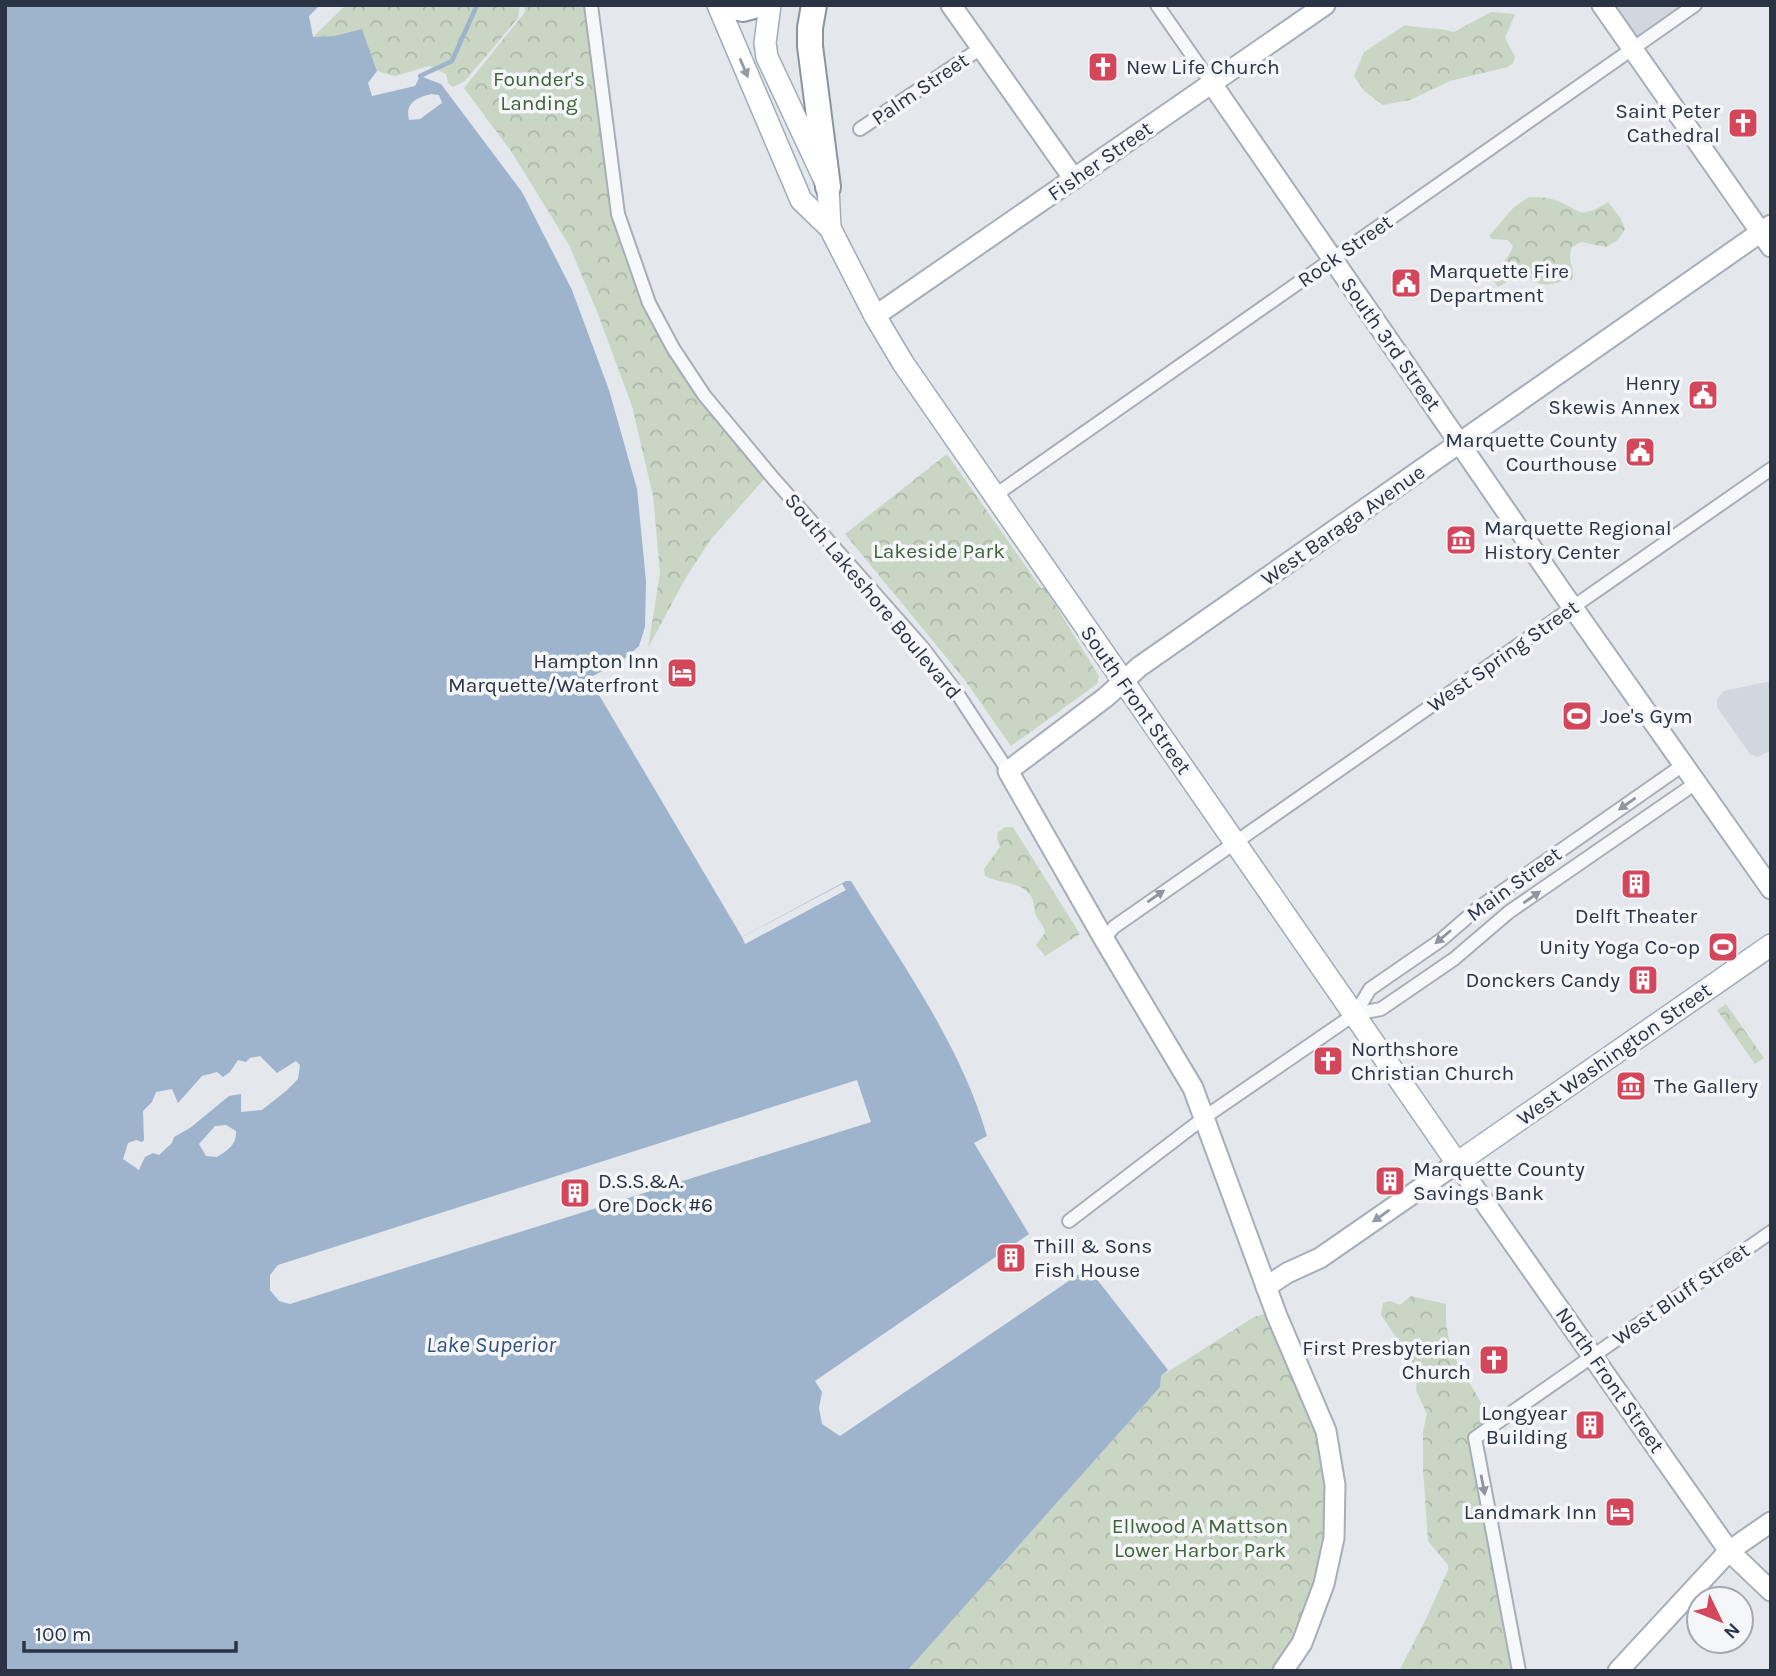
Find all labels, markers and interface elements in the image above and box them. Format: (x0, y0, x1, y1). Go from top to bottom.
street label: Palm Street (867, 48, 973, 130)
church icon: New Life Church (1086, 50, 1120, 84)
place label: New Life Church (1126, 55, 1280, 79)
one-way arrow (738, 58, 750, 78)
park label: Founder's Landing (493, 67, 585, 115)
place label: Saint Peter Cathedral (1615, 99, 1720, 147)
church icon: Saint Peter Cathedral (1726, 106, 1760, 140)
street label: Fisher Street (1043, 116, 1157, 206)
street label: Rock Street (1293, 210, 1397, 292)
place label: Marquette Fire Department (1429, 259, 1569, 307)
public building icon: Marquette Fire Department (1389, 266, 1423, 300)
street label: South 3rd Street (1336, 273, 1446, 415)
place label: Henry Skewis Annex (1548, 371, 1680, 419)
public building icon: Henry Skewis Annex (1686, 378, 1720, 412)
place label: Marquette County Courthouse (1445, 428, 1617, 476)
public building icon: Marquette County Courthouse (1623, 435, 1657, 469)
street label: West Baraga Avenue (1257, 460, 1429, 590)
street label: South Lakeshore Boulevard (780, 488, 966, 704)
place label: Marquette Regional History Center (1484, 516, 1672, 564)
museum icon: Marquette Regional History Center (1444, 523, 1478, 557)
park label: Lakeside Park (873, 539, 1005, 563)
street label: West Spring Street (1423, 595, 1583, 717)
street label: South Front Street (1076, 621, 1196, 779)
place label: Hampton Inn Marquette/Waterfront (448, 649, 659, 697)
hotel icon: Hampton Inn Marquette/Waterfront (665, 656, 699, 690)
sports icon: Joe's Gym (1560, 699, 1594, 733)
place label: Joe's Gym (1600, 704, 1693, 728)
one-way arrow (1618, 797, 1637, 810)
street label: Main Street (1462, 842, 1566, 926)
building icon: Delft Theater (1619, 867, 1653, 901)
one-way arrow (1147, 890, 1165, 904)
one-way arrow (1523, 890, 1541, 904)
place label: Delft Theater (1575, 904, 1698, 928)
one-way arrow (1435, 929, 1452, 944)
sports icon: Unity Yoga Co-op (1706, 930, 1740, 964)
place label: Unity Yoga Co-op (1539, 935, 1700, 959)
building icon: Donckers Candy (1626, 963, 1660, 997)
place label: Donckers Candy (1466, 968, 1620, 992)
street label: West Washington Street (1512, 978, 1716, 1130)
place label: Northshore Christian Church (1351, 1037, 1514, 1085)
church icon: Northshore Christian Church (1311, 1044, 1345, 1078)
museum icon: The Gallery (1614, 1069, 1648, 1103)
place label: The Gallery (1654, 1074, 1758, 1098)
place label: Marquette County Savings Bank (1413, 1157, 1585, 1205)
building icon: Marquette County Savings Bank (1373, 1164, 1407, 1198)
place label: D.S.S.&A. Ore Dock #6 (598, 1169, 713, 1217)
building icon: D.S.S.&A. Ore Dock #6 (558, 1176, 592, 1210)
one-way arrow (1372, 1209, 1390, 1223)
place label: Thill & Sons Fish House (1034, 1234, 1152, 1282)
street label: West Bluff Street (1608, 1238, 1754, 1350)
building icon: Thill & Sons Fish House (994, 1241, 1028, 1275)
street label: North Front Street (1551, 1303, 1669, 1458)
water label: Lake Superior (426, 1331, 557, 1358)
place label: First Presbyterian Church (1302, 1336, 1471, 1384)
church icon: First Presbyterian Church (1477, 1343, 1511, 1377)
place label: Longyear Building (1481, 1401, 1567, 1449)
building icon: Longyear Building (1573, 1408, 1607, 1442)
one-way arrow (1478, 1474, 1489, 1496)
hotel icon: Landmark Inn (1603, 1495, 1637, 1529)
place label: Landmark Inn (1464, 1500, 1597, 1524)
park label: Ellwood A Mattson Lower Harbor Park (1112, 1514, 1288, 1562)
north arrow (1685, 1585, 1755, 1655)
scale bar (24, 1610, 236, 1654)
text: N (1719, 1618, 1744, 1643)
text: 100 m (35, 1622, 92, 1646)

